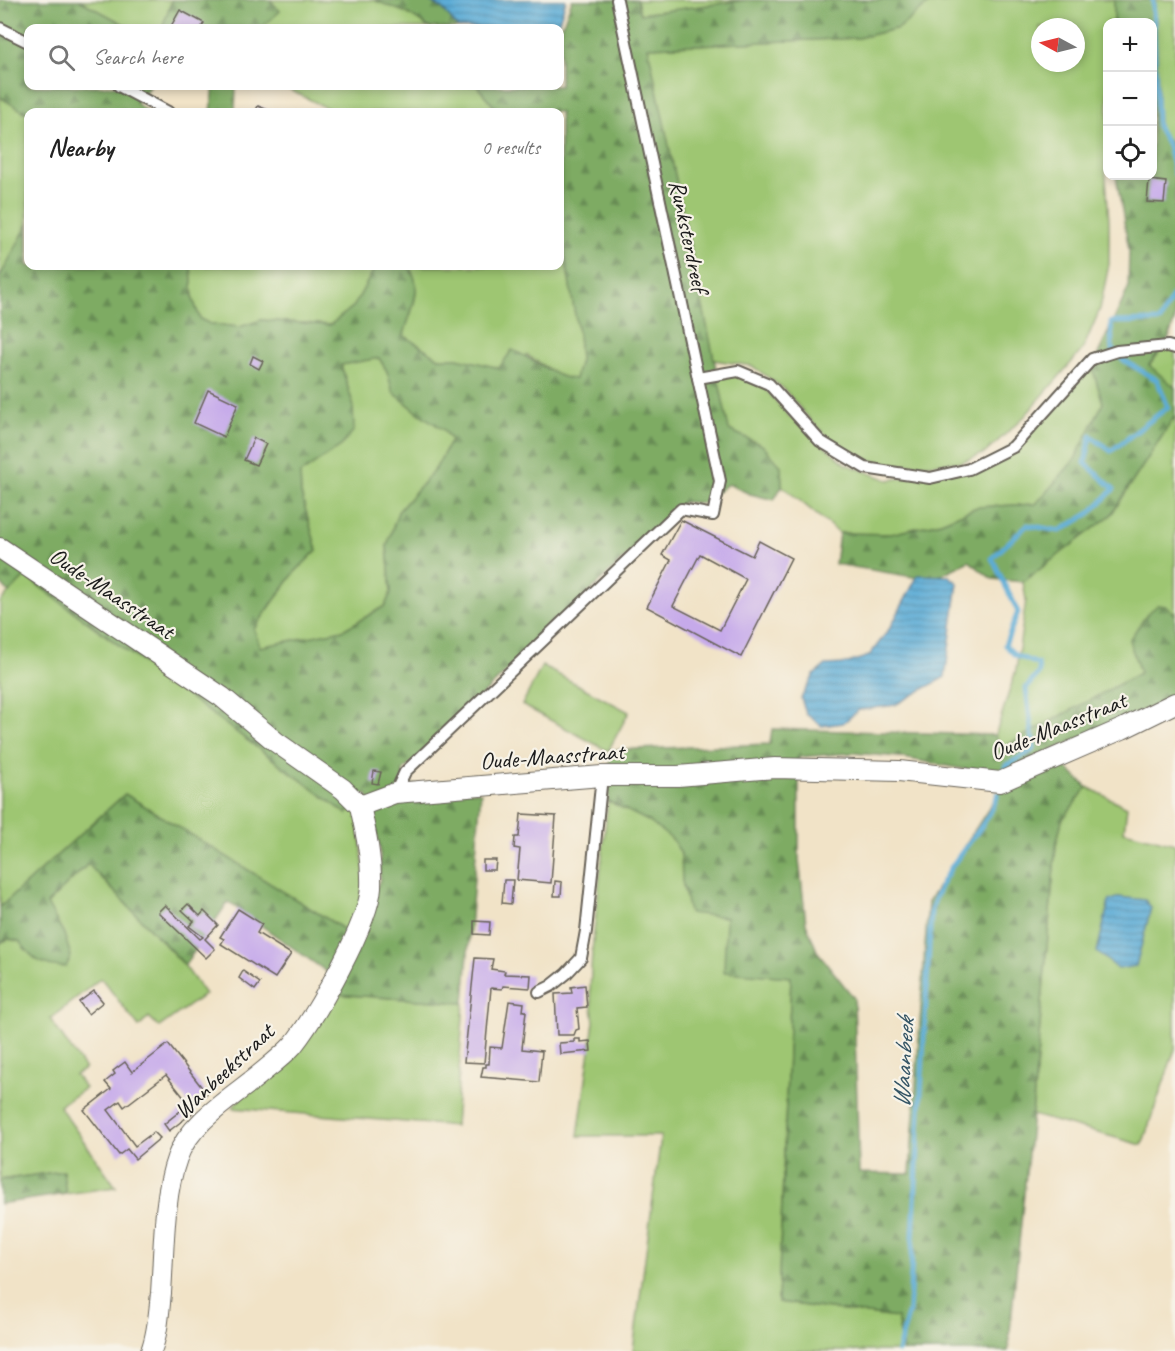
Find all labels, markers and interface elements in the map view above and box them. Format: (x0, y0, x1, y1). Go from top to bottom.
north arrow (1031, 18, 1085, 72)
map controls (1103, 18, 1157, 180)
button: + (1103, 18, 1157, 72)
search box (24, 24, 564, 90)
icon: search (45, 41, 78, 74)
text: Search here (93, 43, 183, 71)
button: − (1103, 72, 1157, 126)
button: locate (1103, 126, 1157, 180)
text: Nearby (48, 131, 113, 164)
text: 0 results (481, 135, 540, 160)
street label: Runksterdreef (662, 177, 717, 300)
street label: Oude-Maasstraat (44, 540, 182, 647)
street label: Oude-Maasstraat (985, 684, 1132, 767)
street label: Oude-Maasstraat (479, 736, 627, 776)
water label: Waanbeek (884, 1012, 922, 1109)
street label: Wanbeekstraat (168, 1016, 282, 1125)

